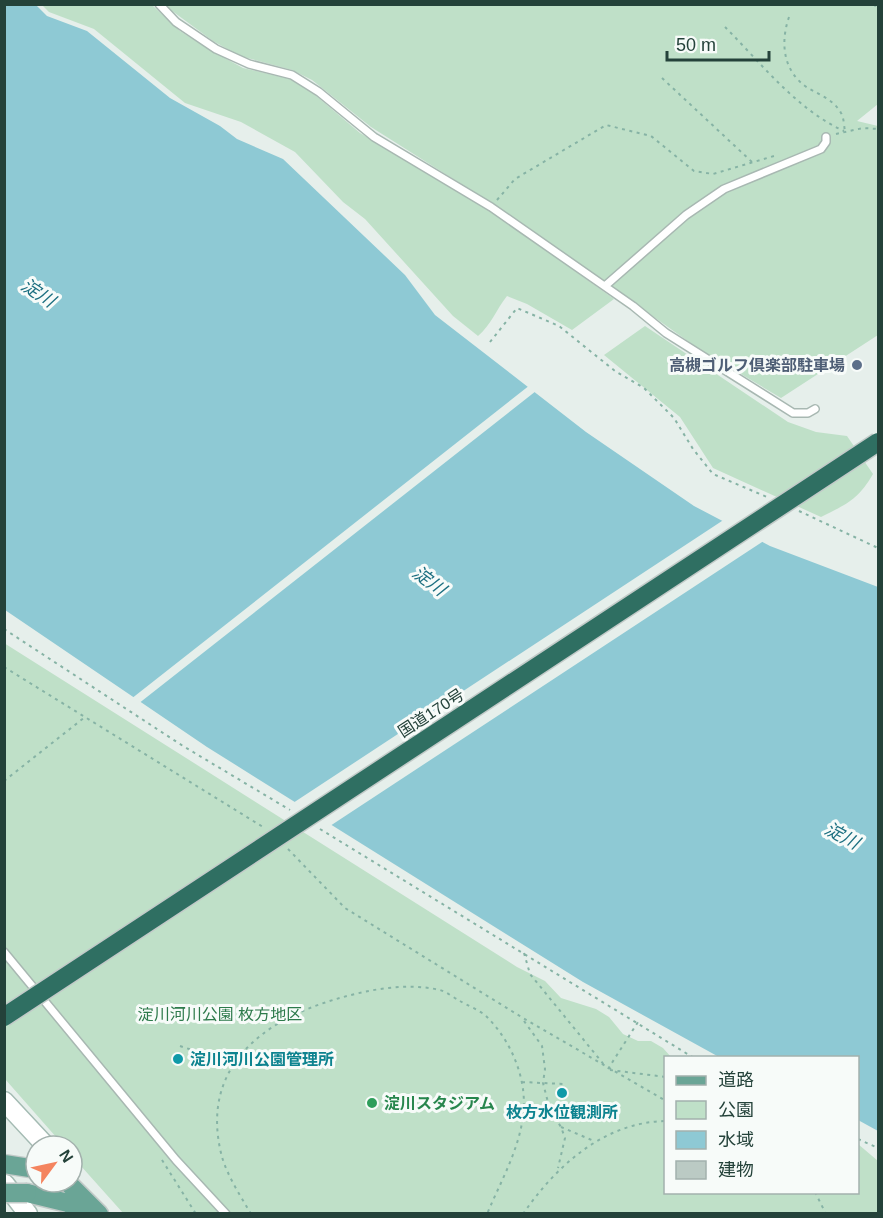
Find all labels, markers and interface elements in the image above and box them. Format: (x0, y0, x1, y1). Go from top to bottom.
scale bar (667, 24, 769, 62)
text: 50 m (676, 35, 716, 55)
water label: 淀川 (17, 275, 60, 312)
place label: 高槻ゴルフ倶楽部駐車場 (669, 356, 845, 374)
marker: 高槻ゴルフ倶楽部駐車場 (850, 358, 864, 372)
water label: 淀川 (409, 562, 451, 601)
street label: 国道170号 (395, 686, 467, 740)
water label: 淀川 (821, 819, 864, 854)
park label: 淀川河川公園 枚方地区 (138, 1006, 302, 1023)
place label: 淀川河川公園管理所 (190, 1051, 334, 1068)
marker: 淀川河川公園管理所 (171, 1052, 185, 1066)
legend (664, 1056, 859, 1194)
text: 道路 (718, 1070, 754, 1090)
marker: 枚方水位観測所 (555, 1086, 569, 1100)
place label: 淀川スタジアム (384, 1095, 495, 1112)
marker: 淀川スタジアム (365, 1096, 379, 1110)
text: 公園 (718, 1100, 754, 1120)
place label: 枚方水位観測所 (506, 1103, 618, 1121)
text: 水域 (718, 1130, 754, 1150)
north arrow (24, 1134, 84, 1194)
text: N (56, 1147, 76, 1166)
text: 建物 (718, 1160, 754, 1180)

